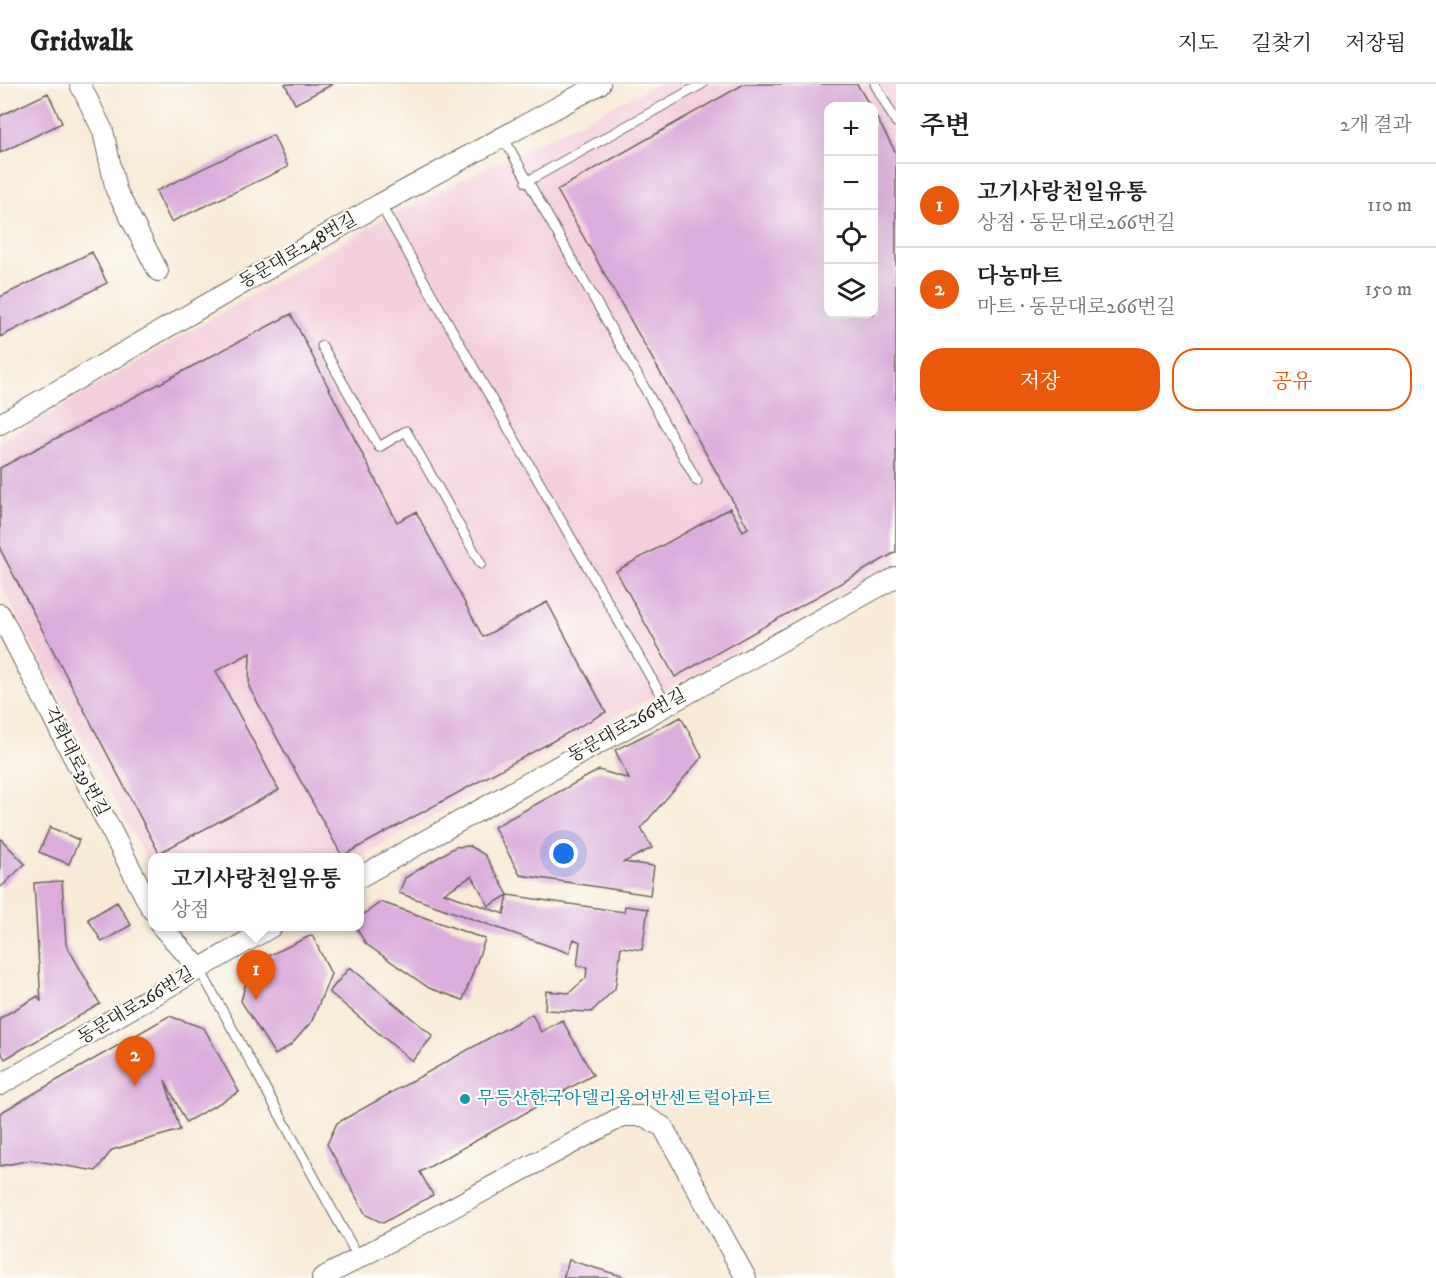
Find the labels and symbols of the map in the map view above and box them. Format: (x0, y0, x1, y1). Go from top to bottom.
street label: 동문대로248번길 (235, 208, 361, 294)
street label: 동문대로266번길 (564, 684, 690, 768)
street label: 각화대로39번길 (39, 704, 113, 820)
your location (549, 839, 578, 868)
pin: 1 (236, 950, 276, 1000)
street label: 동문대로266번길 (74, 963, 198, 1049)
pin: 2 (116, 1036, 154, 1086)
place label: 무등산한국아델리움어반센트럴아파트 (477, 1088, 773, 1110)
marker: 무등산한국아델리움어반센트럴아파트 (458, 1092, 472, 1106)

